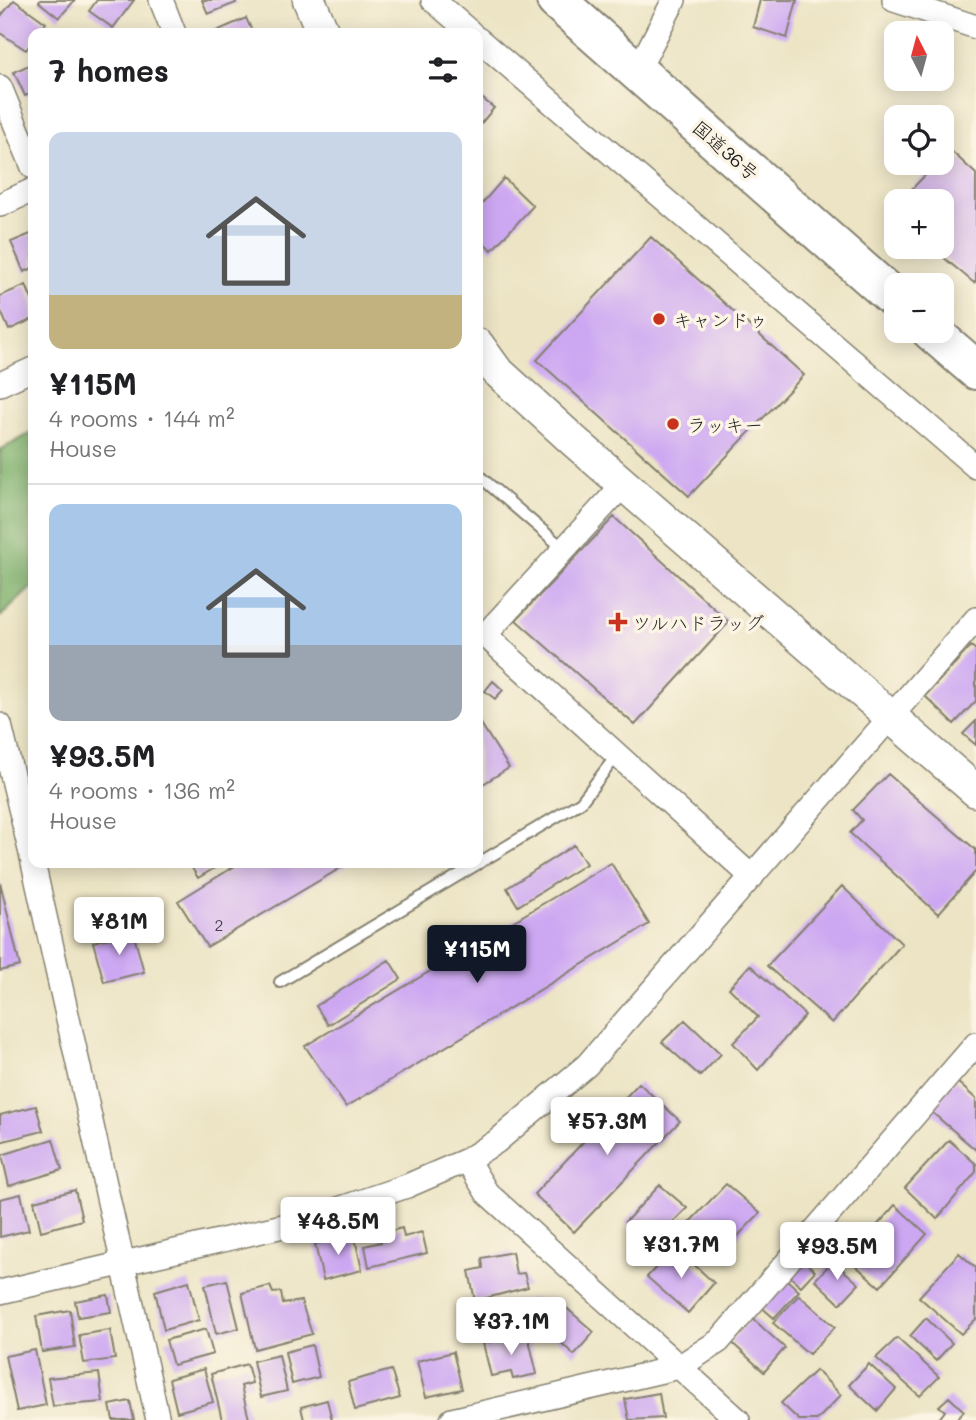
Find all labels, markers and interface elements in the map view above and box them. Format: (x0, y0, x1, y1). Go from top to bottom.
north arrow (884, 21, 954, 91)
map controls (884, 21, 954, 343)
text: 7 homes (49, 50, 169, 90)
icon: filters (424, 51, 462, 89)
button: locate (884, 105, 954, 175)
street label: 国道36号 (688, 114, 764, 186)
icon: home (193, 178, 319, 304)
button: + (884, 189, 954, 259)
button: − (884, 273, 954, 343)
place label: キャンドゥ (673, 307, 768, 332)
marker: キャンドゥ (651, 311, 667, 327)
text: ¥115M (49, 363, 137, 403)
text: 4 rooms · 144 m² (49, 403, 235, 433)
place label: ラッキー (687, 412, 763, 437)
marker: ラッキー (665, 416, 681, 432)
text: House (49, 433, 117, 463)
icon: home (193, 550, 319, 676)
place label: ツルハドラッグ (632, 610, 764, 635)
marker: ツルハドラッグ (610, 614, 626, 630)
text: ¥93.5M (49, 735, 156, 775)
text: 4 rooms · 136 m² (49, 775, 235, 805)
text: House (49, 805, 117, 835)
pin: ¥81M (78, 898, 160, 957)
text: ¥81M (90, 905, 148, 935)
house number: 2 (215, 914, 223, 935)
pin: ¥115M (428, 926, 526, 985)
text: ¥115M (443, 933, 511, 963)
pin: ¥57.3M (550, 1098, 664, 1157)
text: ¥57.3M (567, 1105, 647, 1135)
pin: ¥48.5M (281, 1198, 395, 1257)
text: ¥48.5M (296, 1205, 380, 1235)
pin: ¥31.7M (624, 1220, 738, 1280)
pin: ¥93.5M (780, 1222, 894, 1282)
text: ¥31.7M (642, 1228, 720, 1258)
text: ¥93.5M (796, 1230, 878, 1260)
pin: ¥37.1M (454, 1298, 568, 1357)
text: ¥37.1M (472, 1305, 550, 1335)

